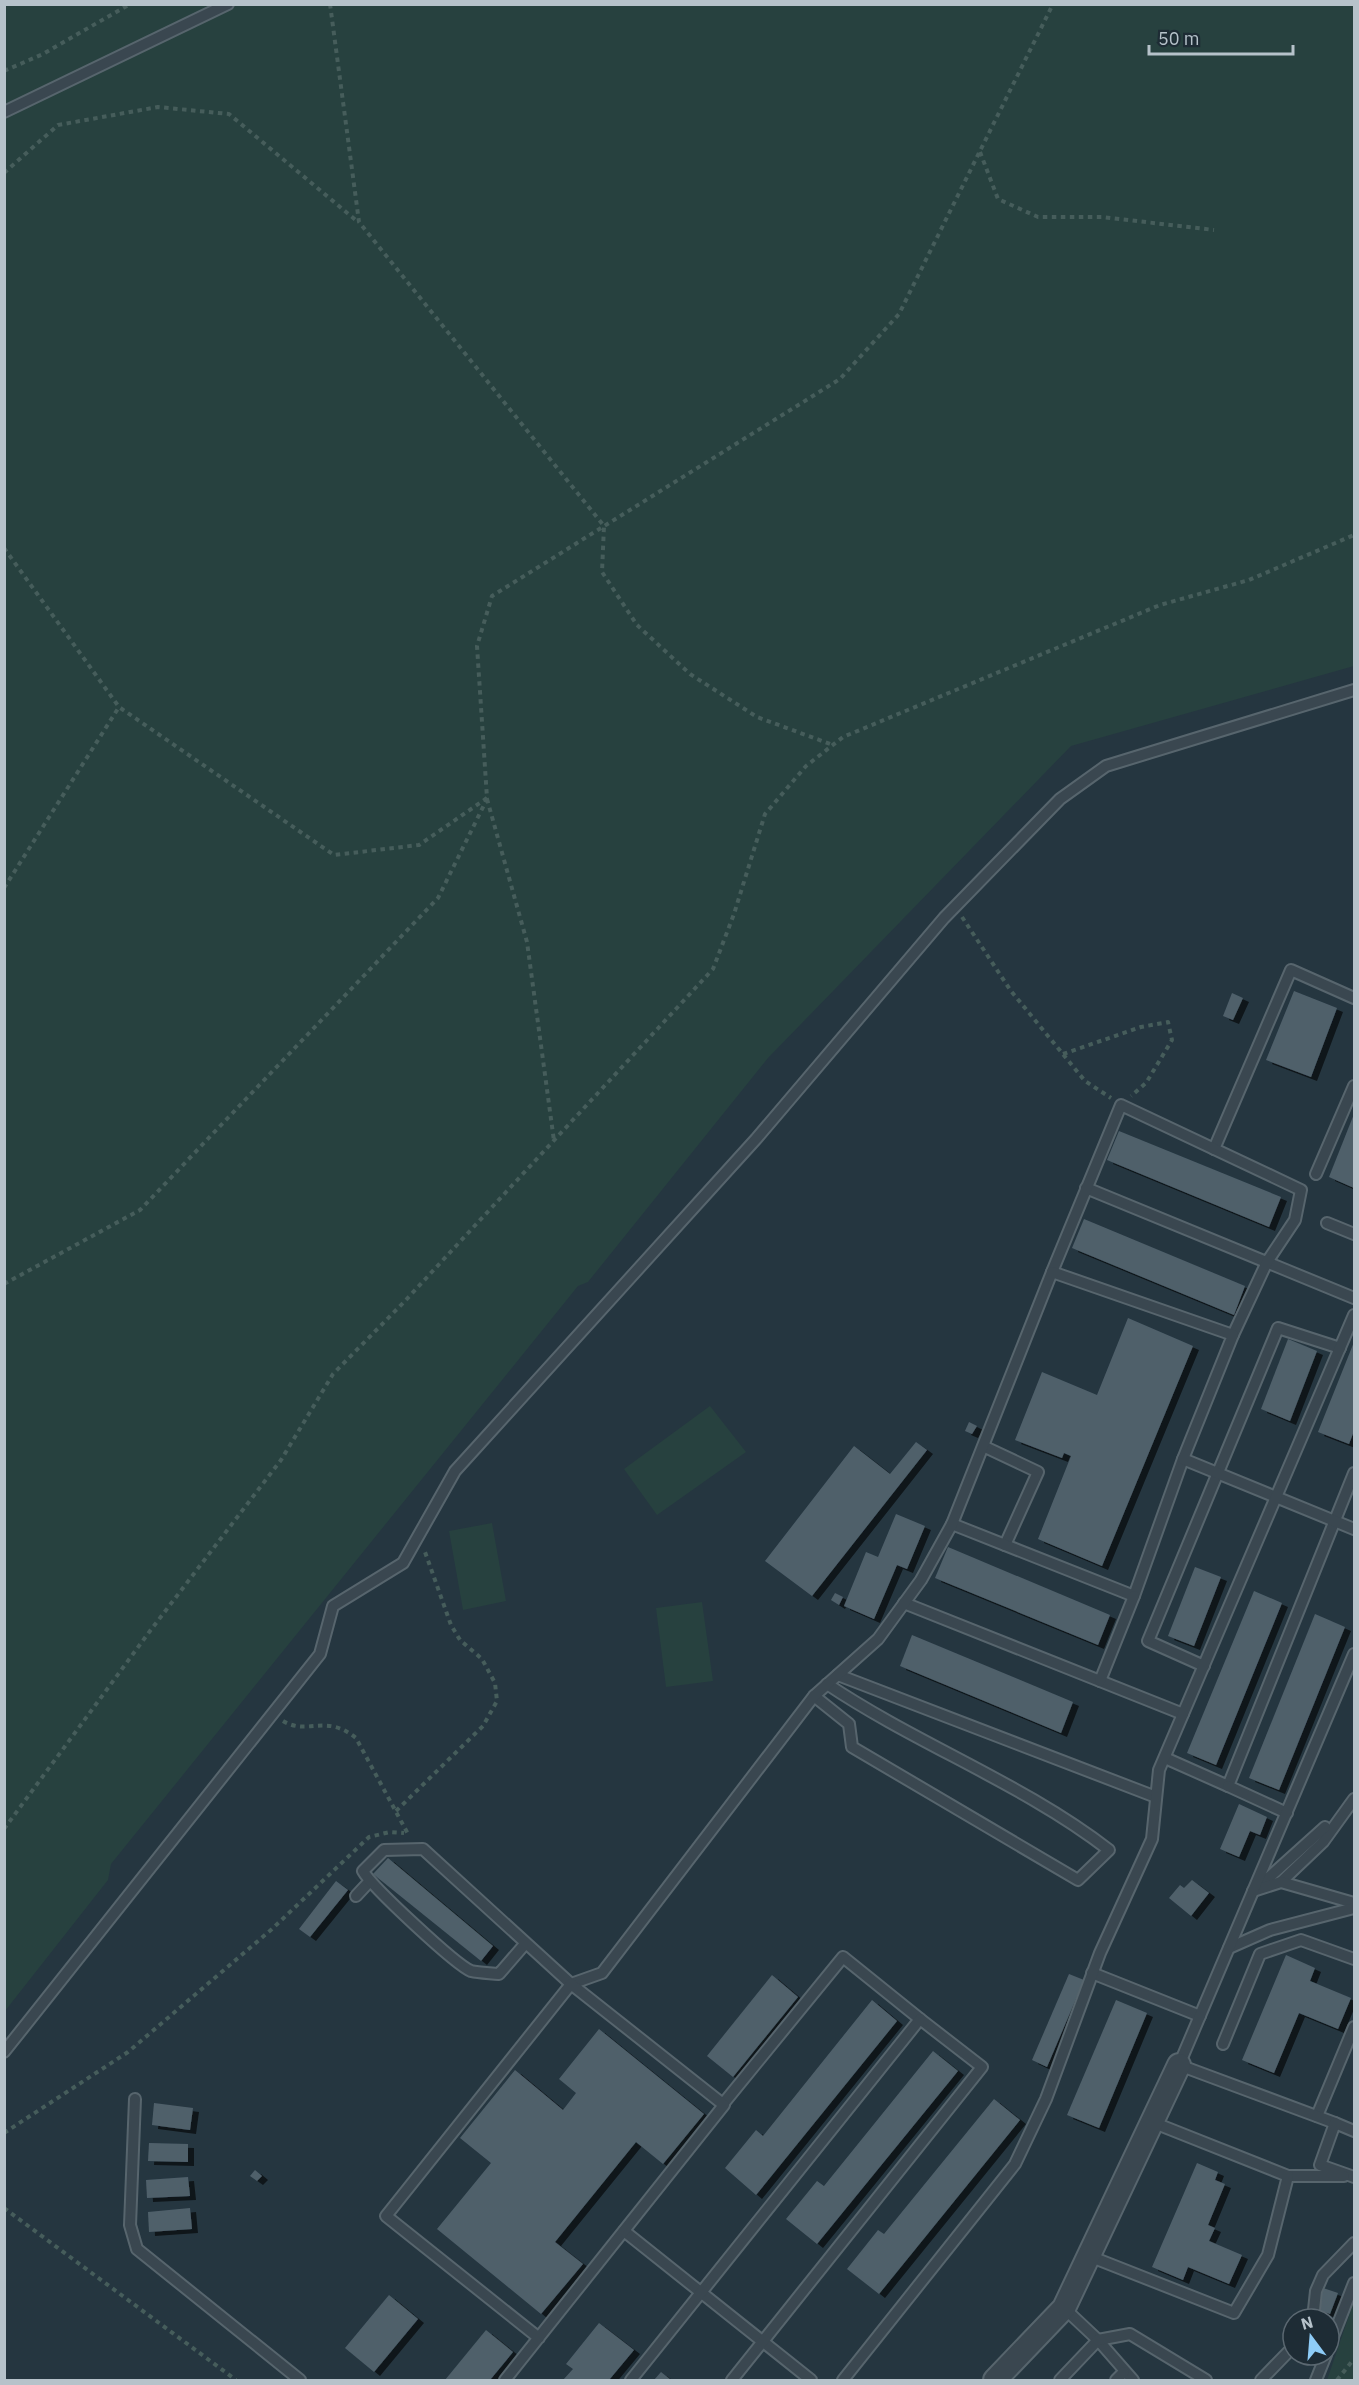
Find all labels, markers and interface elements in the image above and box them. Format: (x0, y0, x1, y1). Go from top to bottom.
scale bar (1149, 18, 1293, 56)
text: 50 m (1158, 27, 1200, 50)
north arrow (1281, 2307, 1341, 2367)
text: N (1299, 2311, 1315, 2334)

